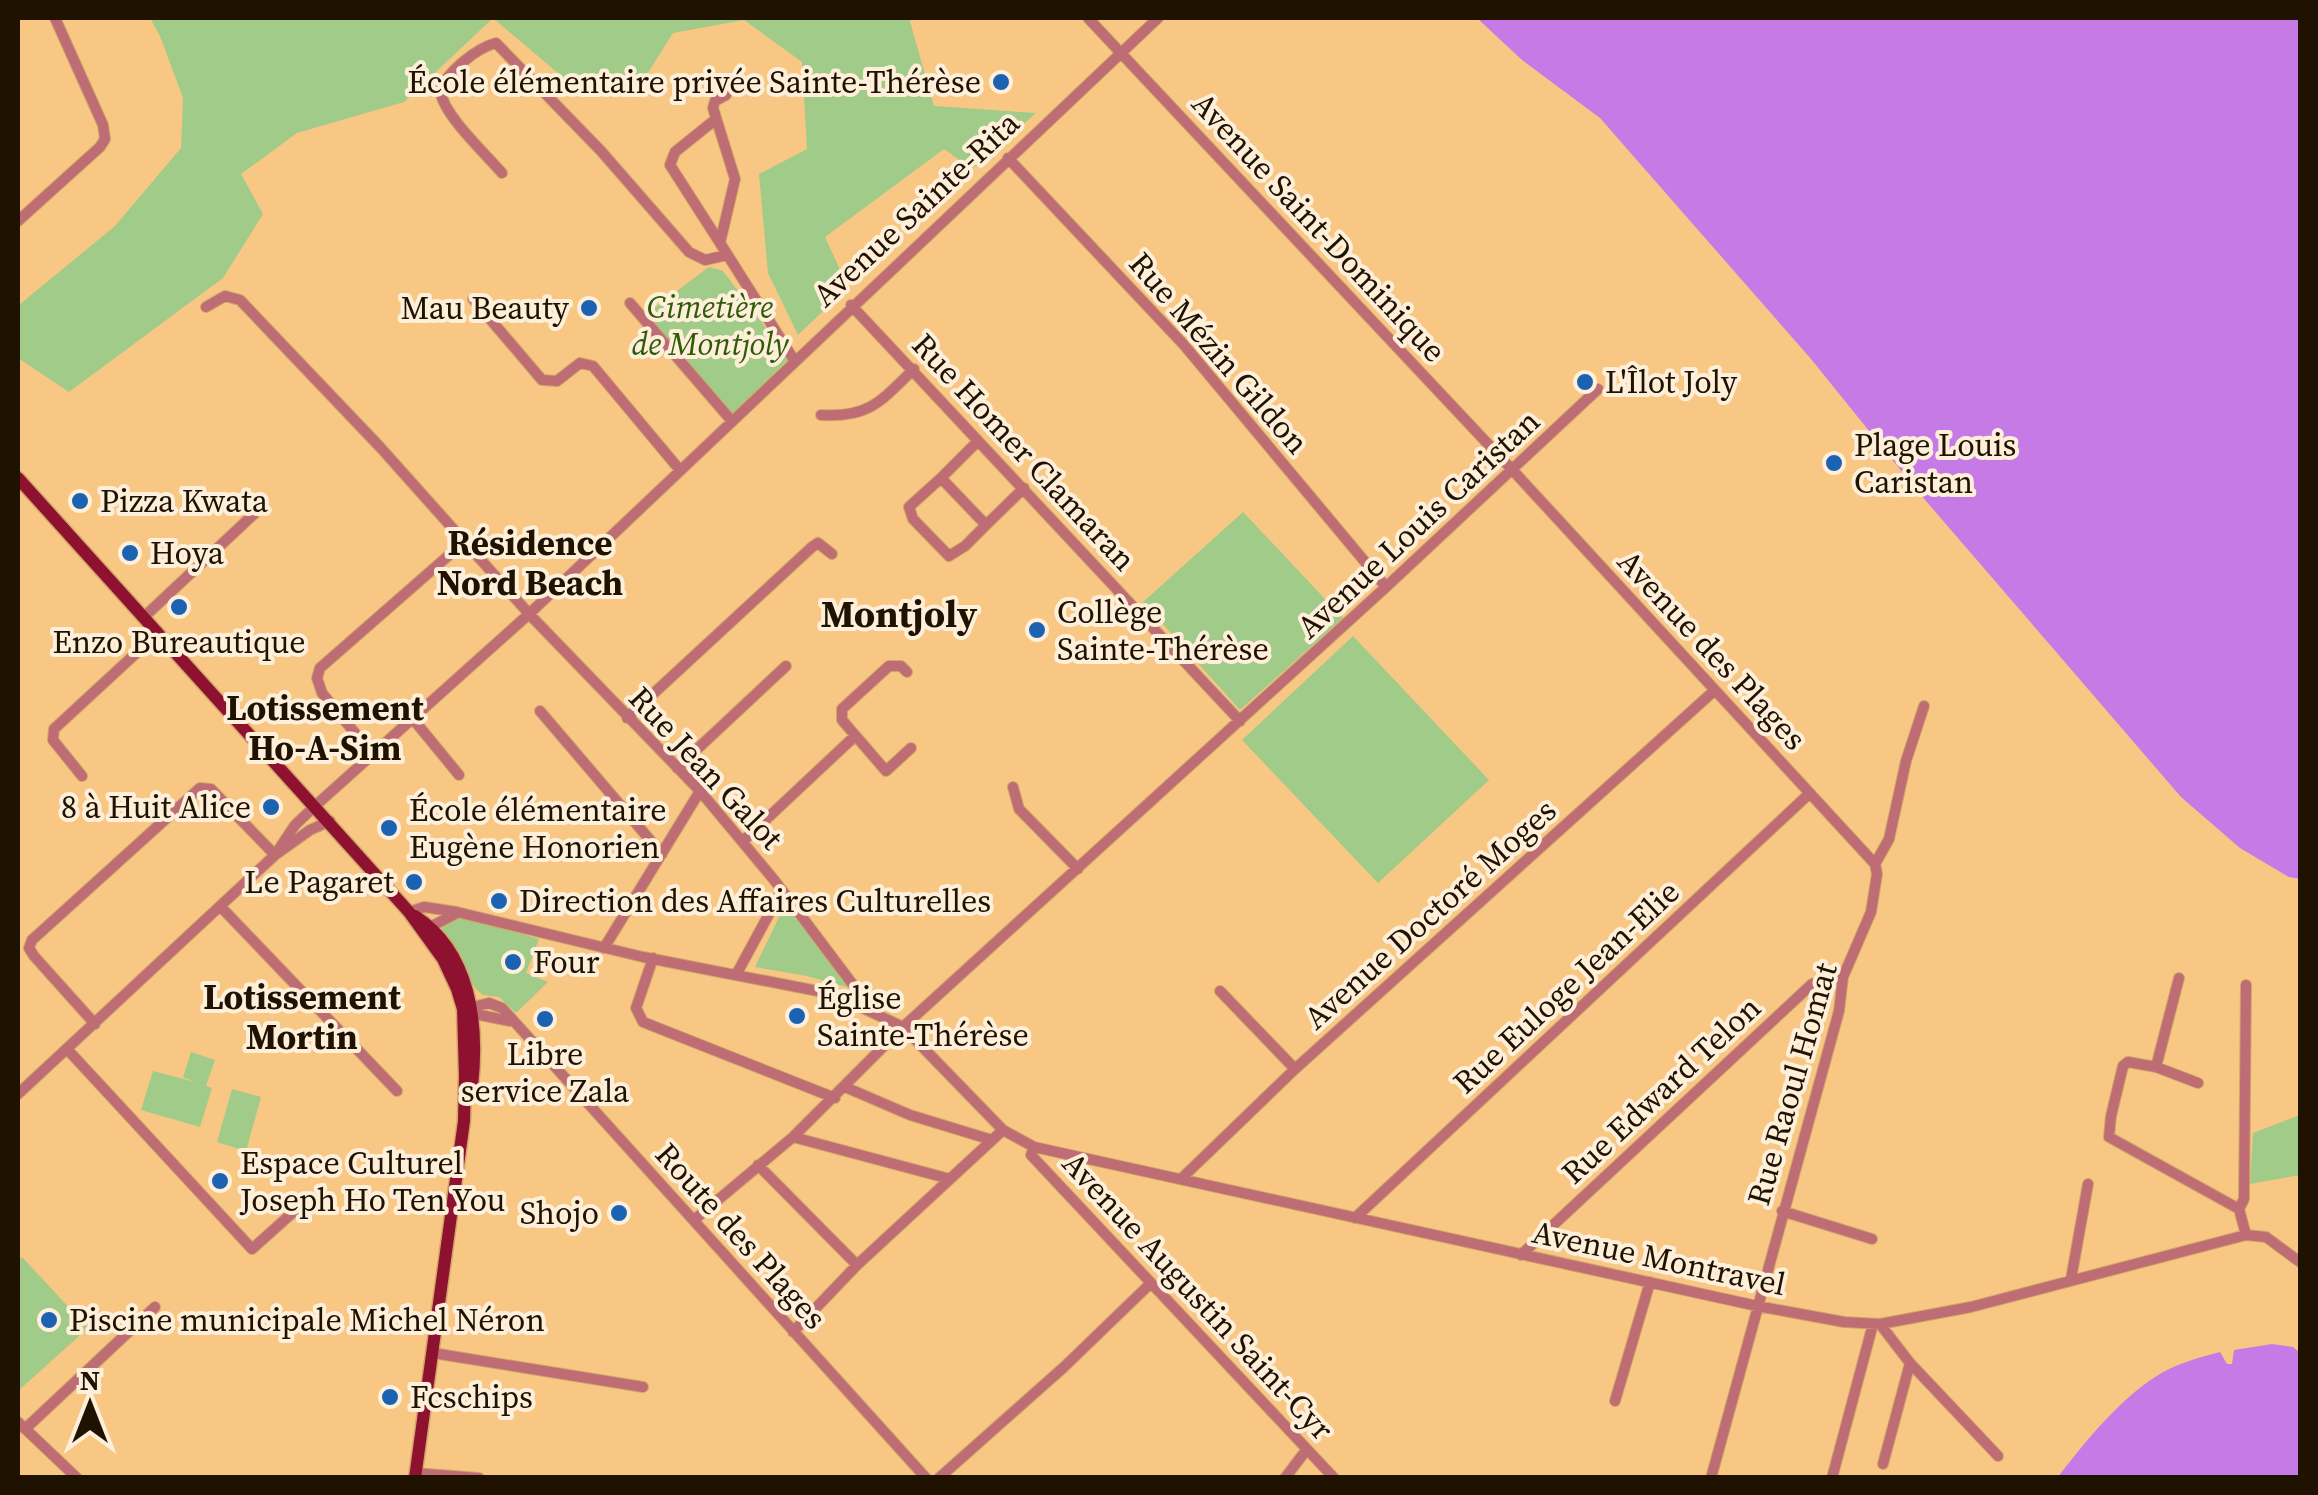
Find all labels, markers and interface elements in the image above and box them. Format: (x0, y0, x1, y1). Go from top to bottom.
place label: École élémentaire privée Sainte-Thérèse (407, 60, 981, 104)
marker: École élémentaire privée Sainte-Thérèse (990, 71, 1012, 93)
street label: Avenue Saint-Dominique (1182, 82, 1456, 372)
street label: Avenue Sainte-Rita (803, 101, 1030, 316)
street label: Rue Mézin Gildon (1119, 243, 1319, 463)
park label: Cimetière de Montjoly (632, 285, 789, 366)
place label: Mau Beauty (401, 286, 570, 330)
marker: Mau Beauty (578, 297, 600, 319)
street label: Rue Homer Clamaran (902, 324, 1146, 580)
place label: L'Îlot Joly (1605, 360, 1738, 404)
marker: L'Îlot Joly (1574, 371, 1596, 393)
street label: Avenue Louis Caristan (1287, 400, 1549, 648)
place label: Plage Louis Caristan (1854, 423, 2016, 504)
marker: Plage Louis Caristan (1823, 452, 1845, 474)
place label: Pizza Kwata (100, 479, 269, 523)
marker: Pizza Kwata (69, 490, 91, 512)
district label: Résidence Nord Beach (437, 519, 623, 607)
place label: Hoya (150, 531, 225, 575)
street label: Avenue des Plages (1608, 540, 1816, 760)
marker: Hoya (119, 542, 141, 564)
district label: Montjoly (821, 588, 978, 640)
place label: Collège Sainte-Thérèse (1057, 590, 1269, 671)
marker: Enzo Bureautique (168, 596, 190, 618)
marker: Collège Sainte-Thérèse (1026, 619, 1048, 641)
place label: Enzo Bureautique (52, 620, 306, 664)
street label: Rue Jean Galot (619, 677, 793, 860)
district label: Lotissement Ho-A-Sim (226, 684, 424, 772)
place label: 8 à Huit Alice (61, 785, 251, 829)
place label: École élémentaire Eugène Honorien (409, 788, 666, 869)
street label: Avenue Doctoré Moges (1294, 789, 1566, 1039)
marker: 8 à Huit Alice (260, 796, 282, 818)
marker: École élémentaire Eugène Honorien (378, 817, 400, 839)
place label: Le Pagaret (244, 860, 395, 904)
street label: Rue Euloge Jean-Elie (1443, 870, 1689, 1104)
marker: Le Pagaret (403, 871, 425, 893)
place label: Direction des Affaires Culturelles (519, 879, 991, 923)
marker: Direction des Affaires Culturelles (488, 890, 510, 912)
place label: Four (533, 940, 600, 984)
marker: Four (502, 951, 524, 973)
street label: Rue Raoul Homat (1736, 957, 1848, 1210)
district label: Lotissement Mortin (203, 973, 401, 1061)
place label: Église Sainte-Thérèse (817, 976, 1029, 1057)
street label: Rue Edward Telon (1552, 986, 1770, 1194)
marker: Église Sainte-Thérèse (786, 1005, 808, 1027)
marker: Libre service Zala (534, 1008, 556, 1030)
place label: Libre service Zala (461, 1032, 630, 1113)
street label: Route des Plages (645, 1133, 837, 1339)
place label: Espace Culturel Joseph Ho Ten You (239, 1141, 505, 1222)
street label: Avenue Augustin Saint-Cyr (1052, 1142, 1344, 1450)
marker: Espace Culturel Joseph Ho Ten You (209, 1170, 231, 1192)
place label: Shojo (520, 1191, 599, 1235)
marker: Shojo (608, 1202, 630, 1224)
street label: Avenue Montravel (1528, 1210, 1790, 1306)
place label: Piscine municipale Michel Néron (69, 1298, 545, 1342)
marker: Piscine municipale Michel Néron (38, 1309, 60, 1331)
north arrow (40, 1355, 140, 1455)
text: N (80, 1361, 100, 1399)
place label: Fcschips (410, 1375, 533, 1419)
marker: Fcschips (379, 1386, 401, 1408)

